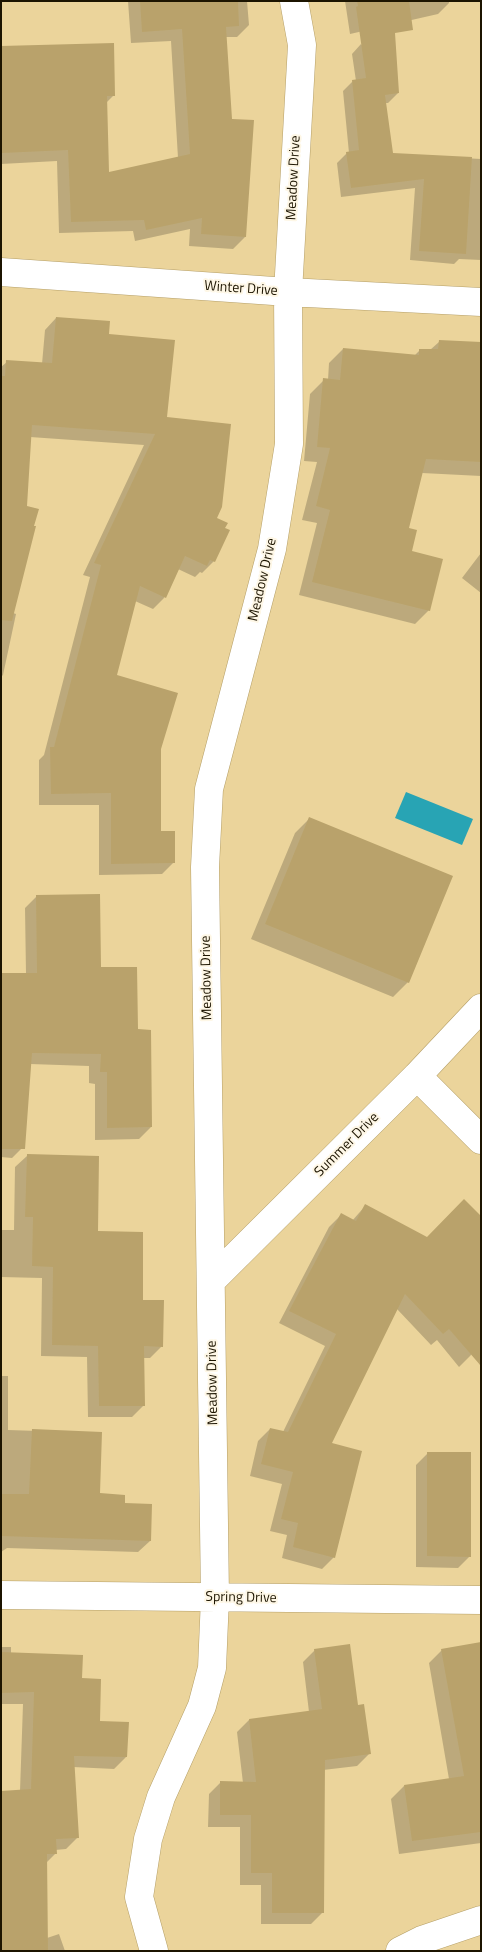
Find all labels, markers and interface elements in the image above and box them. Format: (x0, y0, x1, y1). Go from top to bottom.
street label: Meadow Drive (283, 135, 305, 221)
street label: Winter Drive (204, 278, 278, 300)
street label: Meadow Drive (245, 537, 281, 623)
street label: Meadow Drive (198, 935, 216, 1021)
street label: Summer Drive (311, 1109, 383, 1181)
street label: Meadow Drive (204, 1340, 222, 1426)
street label: Spring Drive (205, 1589, 277, 1607)

